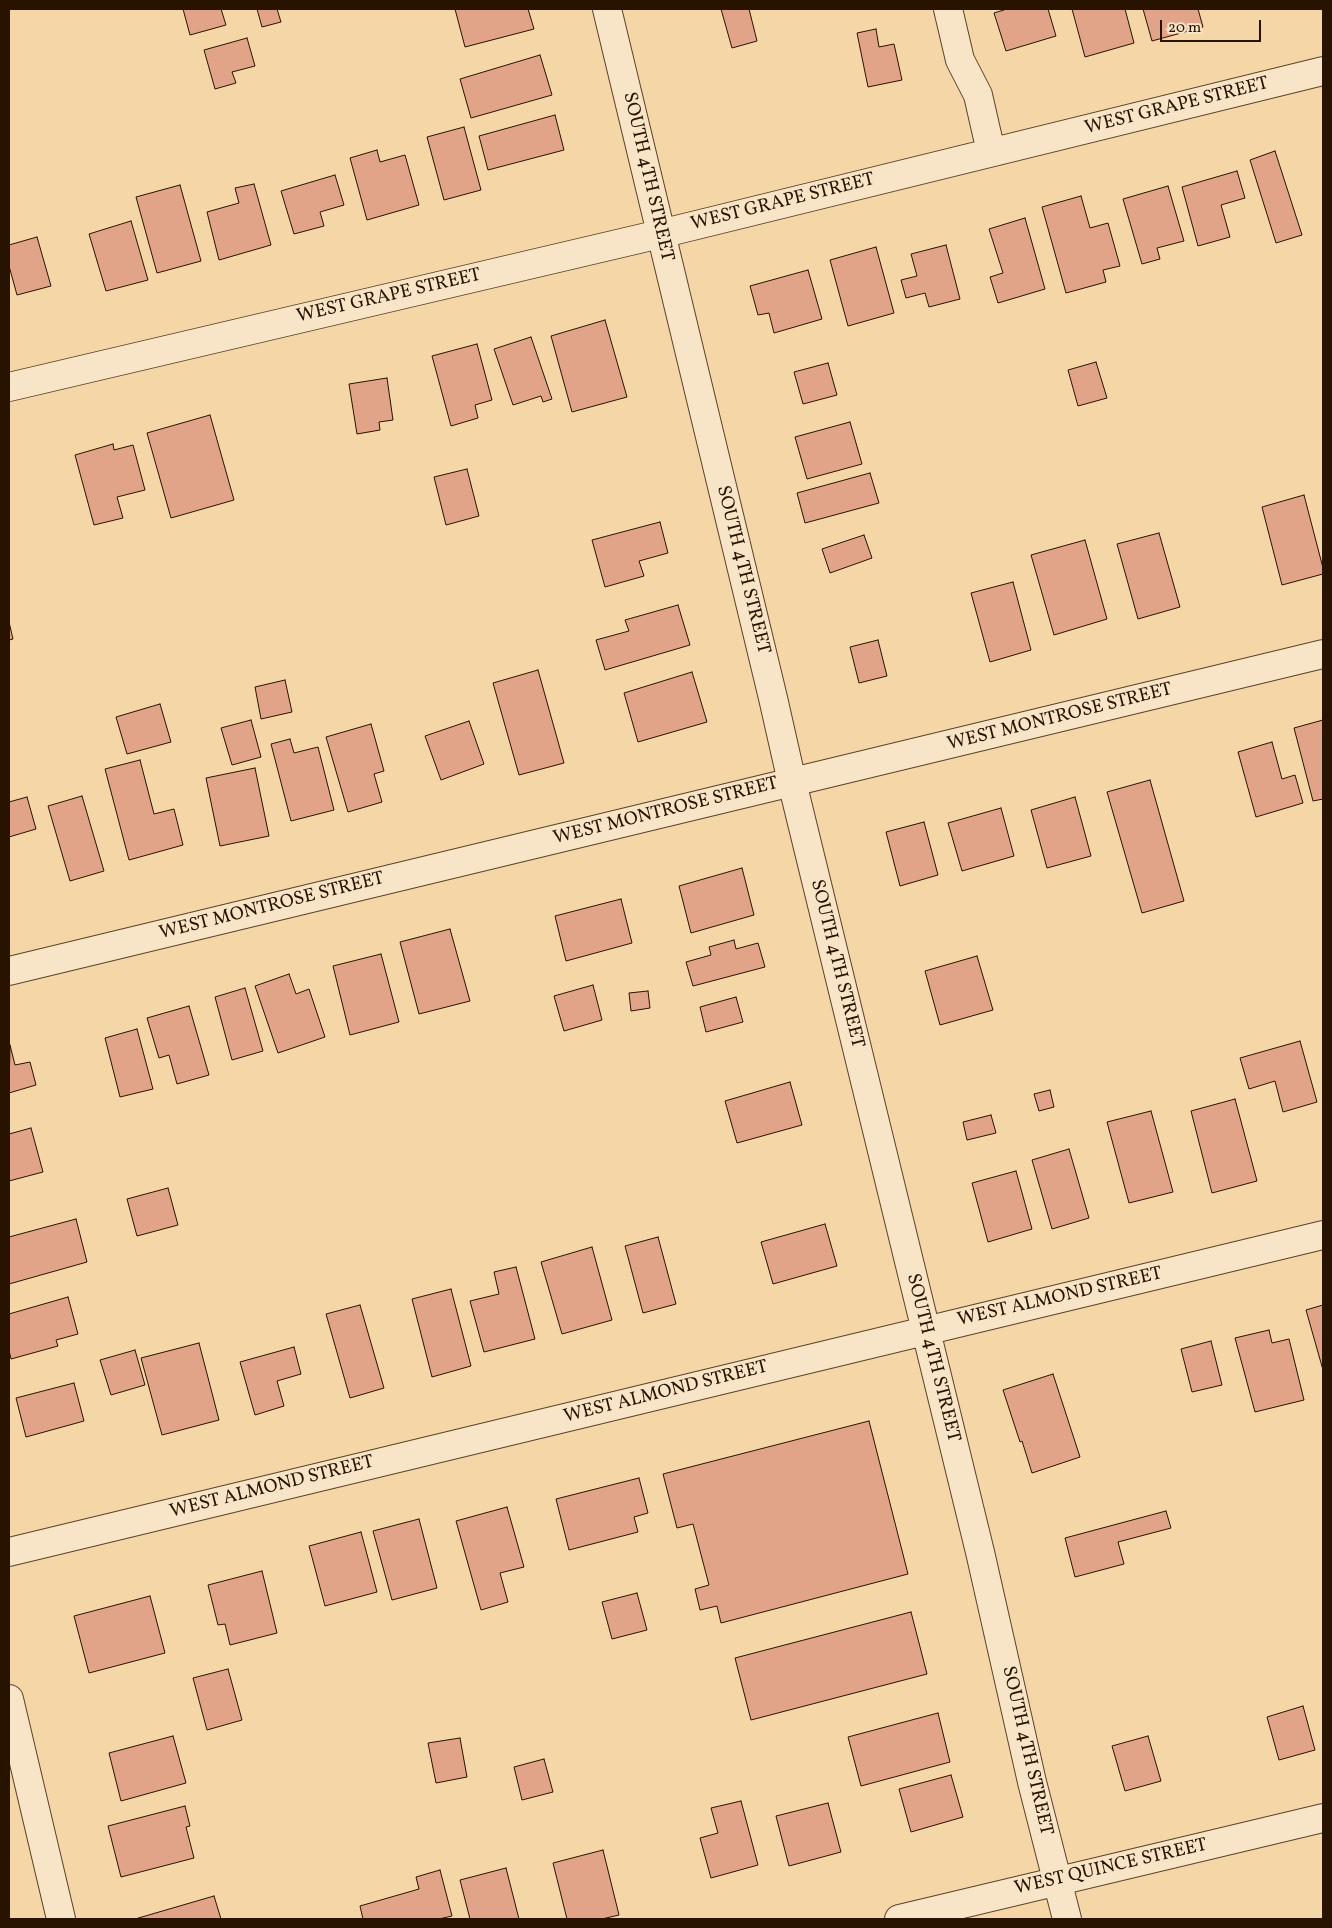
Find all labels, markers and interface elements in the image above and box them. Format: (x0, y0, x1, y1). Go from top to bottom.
scale bar (1162, 10, 1263, 42)
text: 20 m (1168, 18, 1201, 39)
street label: WEST GRAPE STREET (1083, 73, 1271, 141)
street label: SOUTH 4TH STREET (616, 90, 678, 264)
street label: WEST GRAPE STREET (689, 169, 877, 237)
street label: WEST GRAPE STREET (295, 265, 483, 329)
street label: SOUTH 4TH STREET (710, 483, 774, 657)
street label: WEST MONTROSE STREET (945, 679, 1175, 757)
street label: WEST MONTROSE STREET (551, 773, 781, 851)
street label: WEST MONTROSE STREET (157, 868, 387, 946)
street label: SOUTH 4TH STREET (804, 877, 868, 1051)
street label: WEST ALMOND STREET (955, 1263, 1165, 1333)
street label: SOUTH 4TH STREET (900, 1271, 964, 1445)
street label: WEST ALMOND STREET (562, 1357, 770, 1429)
street label: WEST ALMOND STREET (168, 1452, 376, 1524)
street label: SOUTH 4TH STREET (995, 1664, 1057, 1838)
street label: WEST QUINCE STREET (1012, 1835, 1210, 1901)

